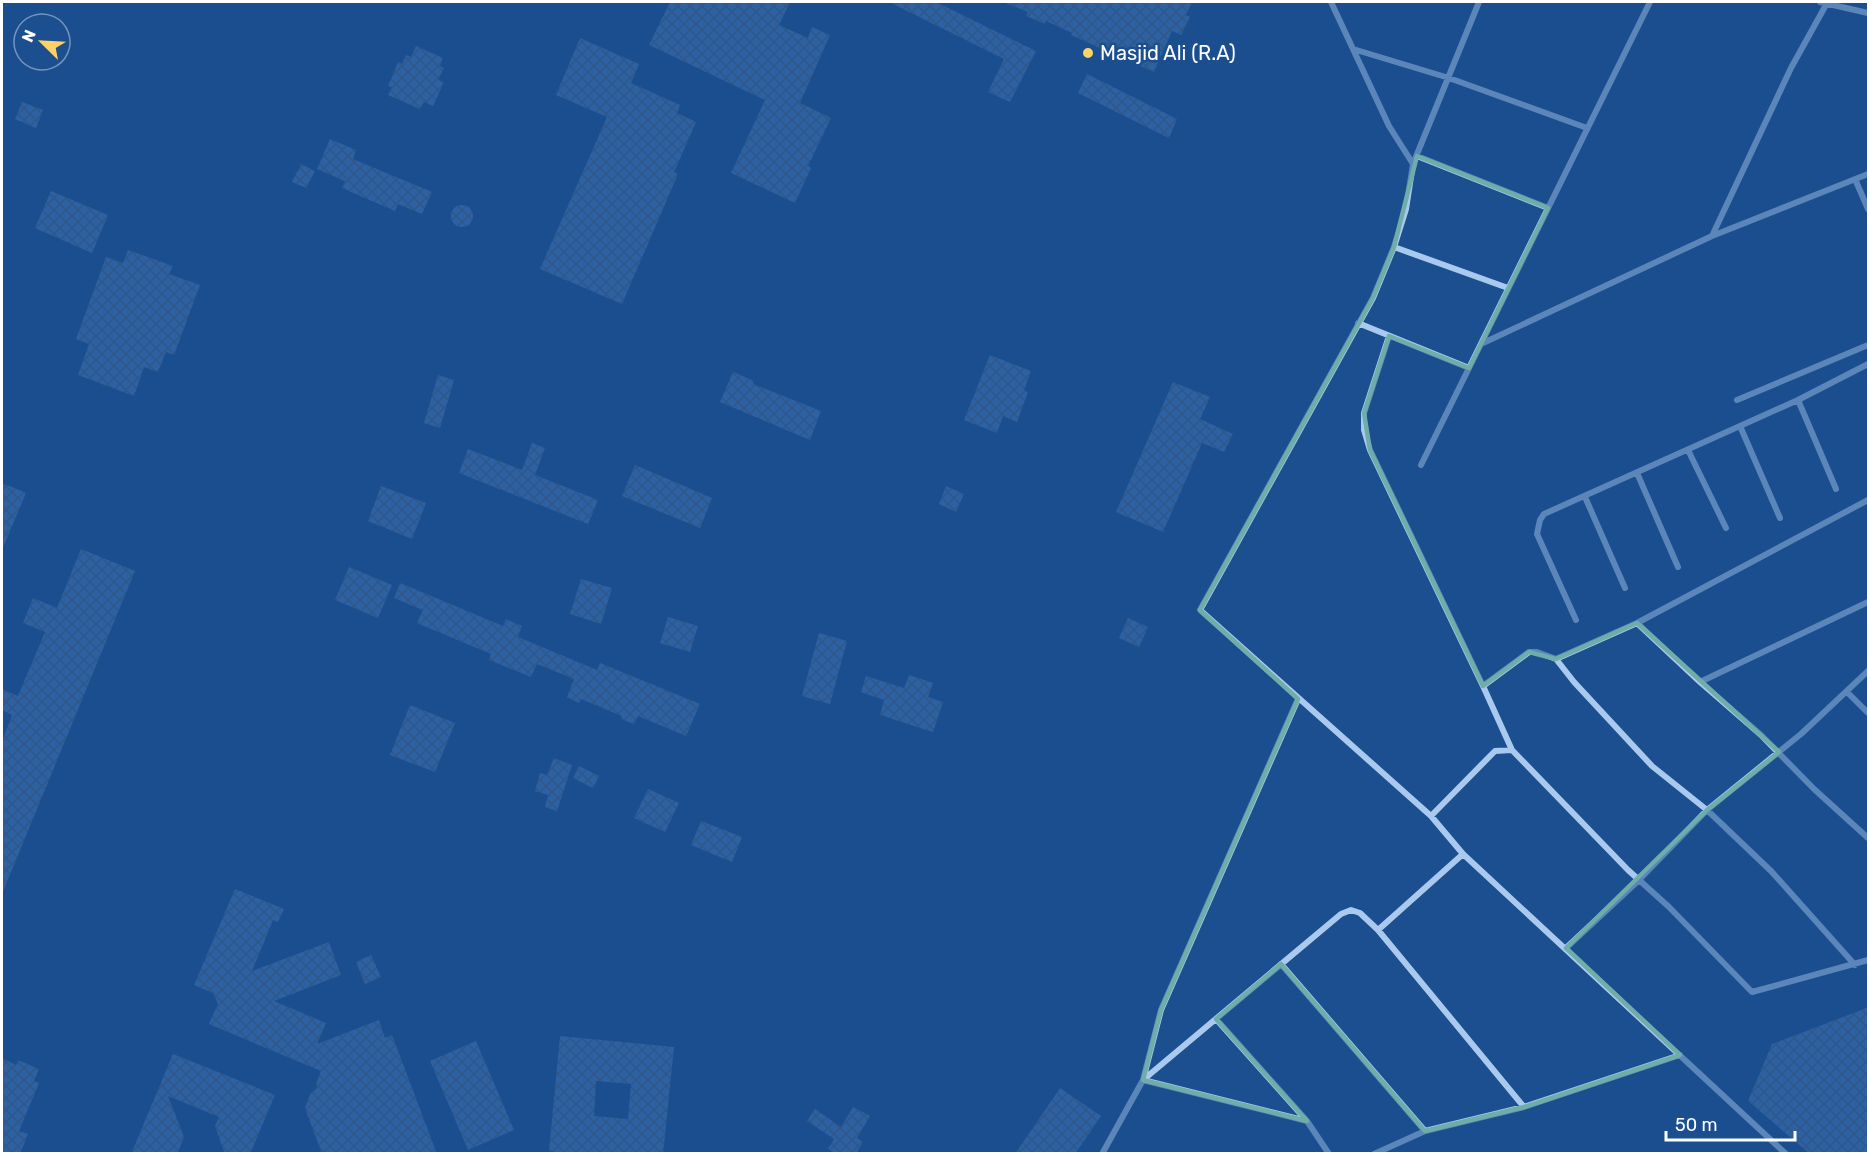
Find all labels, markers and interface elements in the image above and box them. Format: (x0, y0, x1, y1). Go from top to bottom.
north arrow (12, 12, 72, 72)
text: N (18, 27, 40, 45)
place label: Masjid Ali (R.A) (1100, 41, 1236, 65)
marker: Masjid Ali (R.A) (1081, 46, 1095, 60)
scale bar (1666, 1104, 1795, 1142)
text: 50 m (1675, 1114, 1718, 1136)

